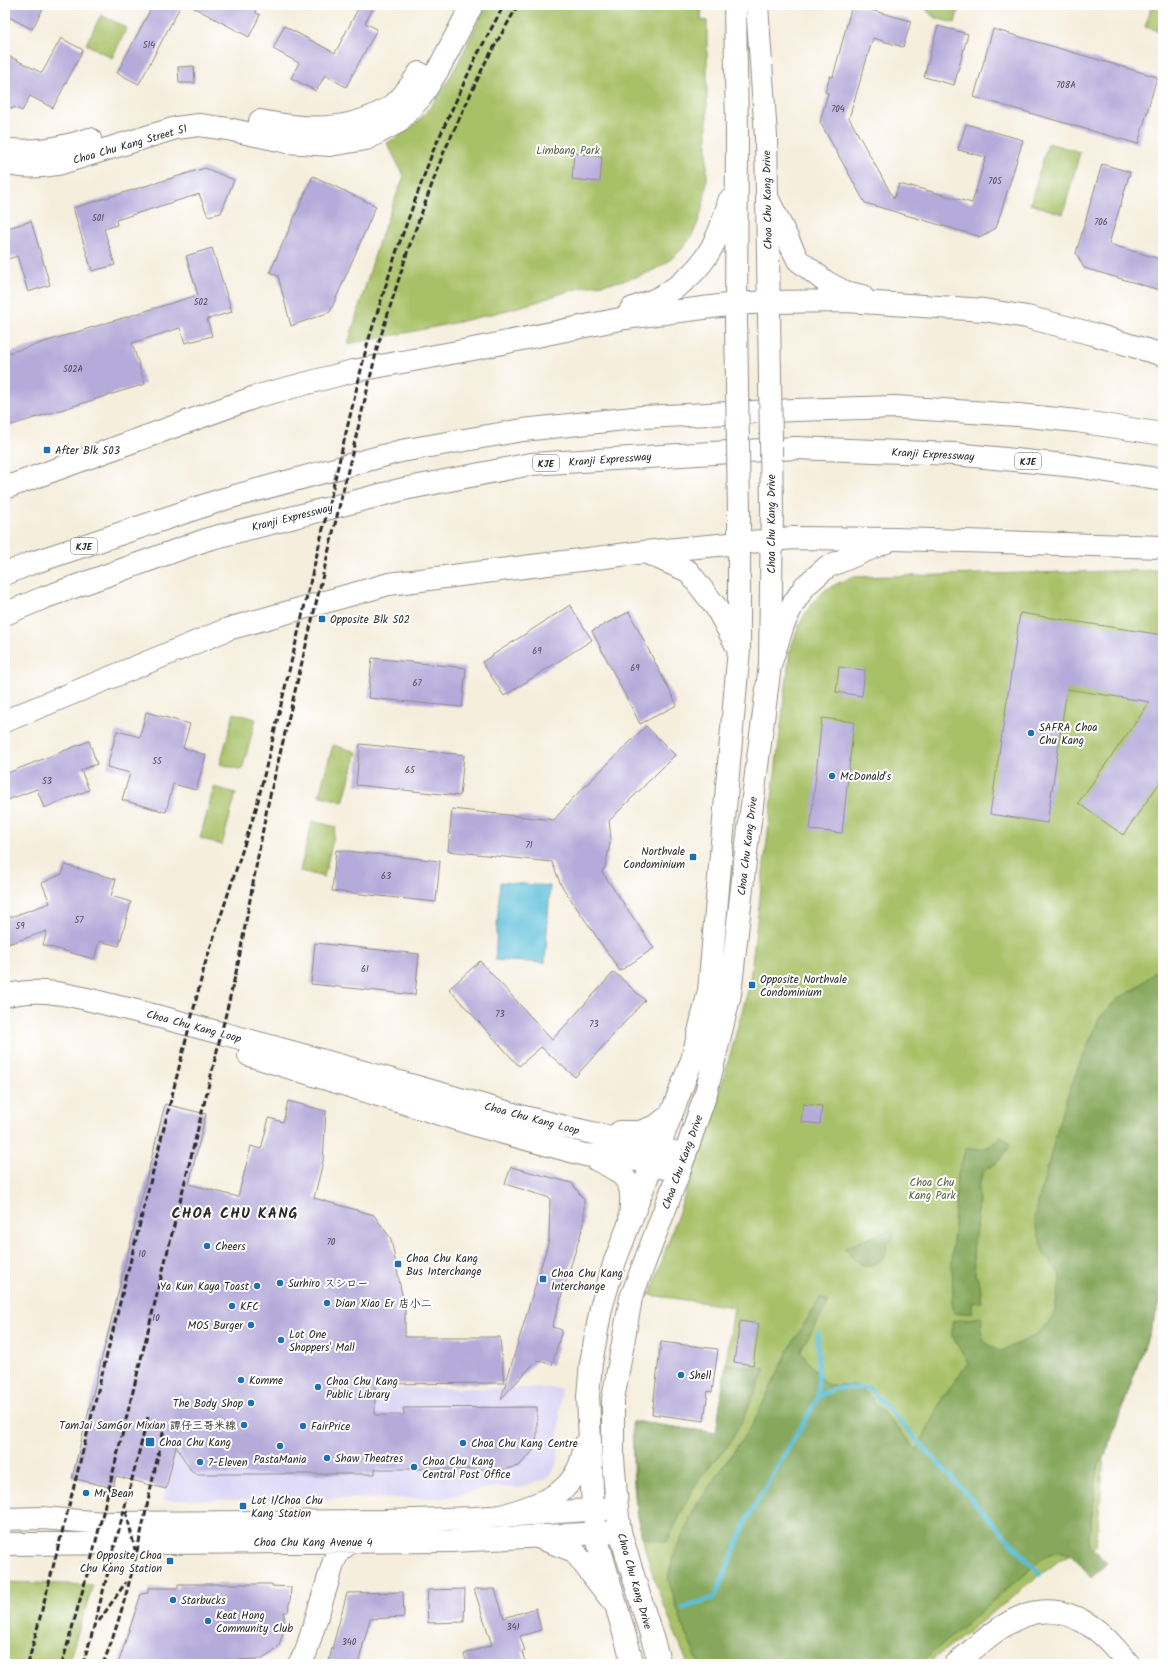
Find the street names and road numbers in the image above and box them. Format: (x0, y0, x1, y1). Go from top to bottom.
street label: Choa Chu Kang Street 51 (71, 120, 190, 170)
street label: Choa Chu Kang Drive (758, 150, 778, 250)
street label: Kranji Expressway (891, 444, 976, 466)
street label: Kranji Expressway (568, 448, 653, 472)
road number: KJE (1015, 453, 1041, 469)
road number: KJE (533, 455, 559, 471)
street label: Choa Chu Kang Drive (763, 474, 781, 574)
street label: Kranji Expressway (250, 499, 336, 537)
road number: KJE (71, 538, 97, 554)
street label: Choa Chu Kang Drive (733, 796, 763, 897)
street label: Choa Chu Kang Loop (144, 1006, 244, 1048)
street label: Choa Chu Kang Loop (482, 1098, 582, 1140)
street label: Choa Chu Kang Drive (657, 1113, 708, 1212)
street label: Choa Chu Kang Drive (612, 1531, 656, 1632)
street label: Choa Chu Kang Avenue 4 (253, 1534, 373, 1552)

